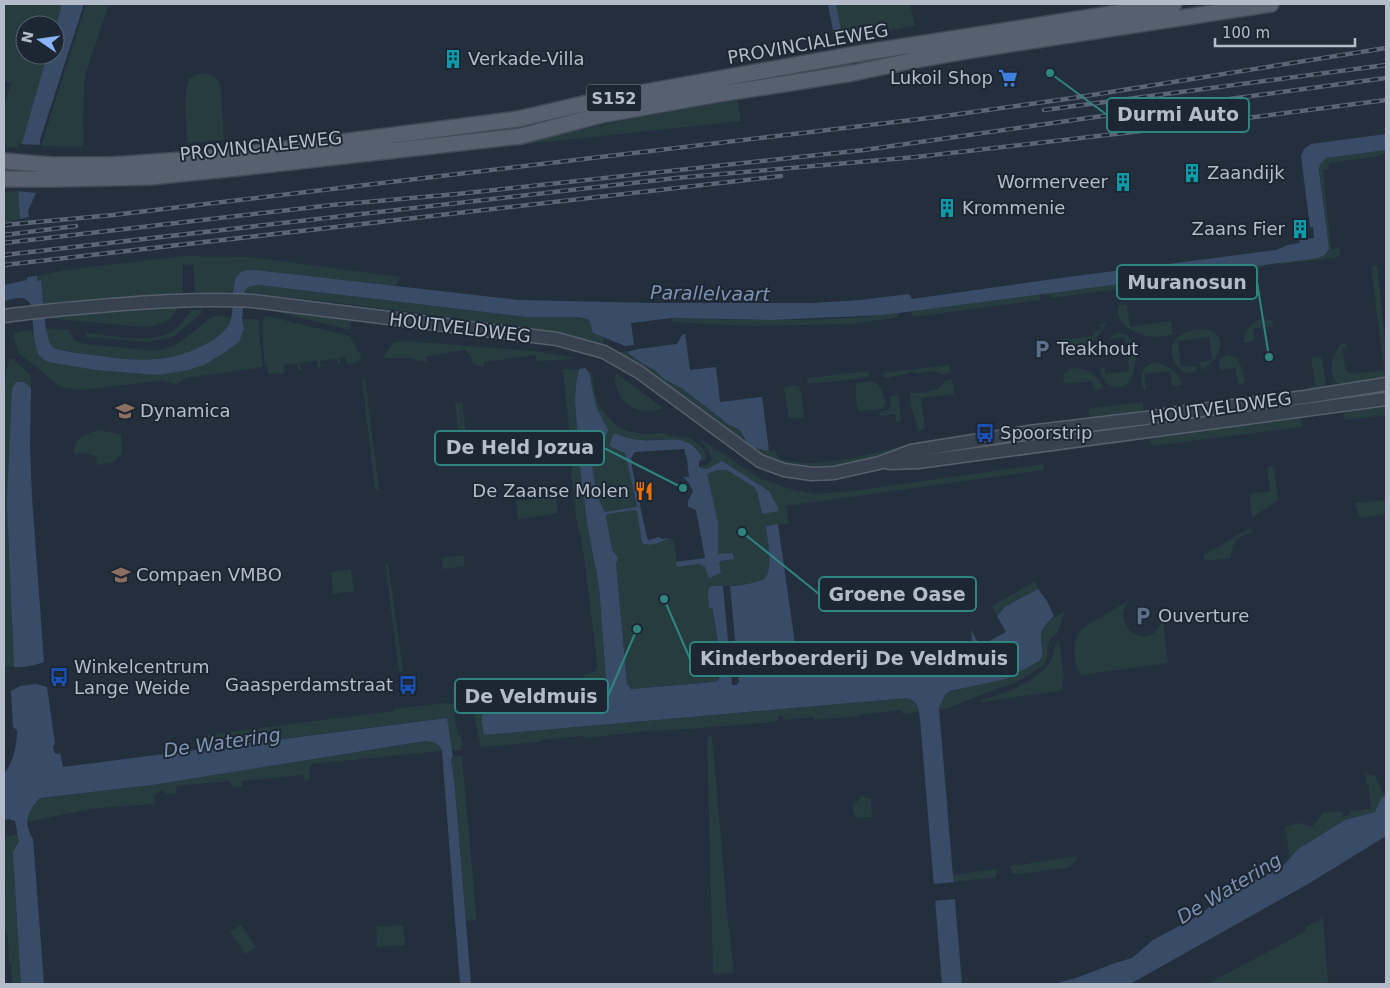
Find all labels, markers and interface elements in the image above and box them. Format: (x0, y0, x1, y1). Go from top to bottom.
north arrow (15, 15, 65, 65)
scale bar (1215, 15, 1355, 47)
street label: PROVINCIALEWEG (726, 19, 890, 68)
text: 100 m (1222, 24, 1270, 42)
text: N (18, 30, 36, 45)
building icon: Verkade-Villa (442, 48, 464, 70)
place label: Verkade-Villa (468, 48, 584, 69)
place label: Lukoil Shop (890, 67, 993, 88)
supermarket icon: Lukoil Shop (997, 67, 1019, 89)
road number: S152 (586, 85, 642, 112)
callout: Durmi Auto (1107, 98, 1249, 132)
text: Durmi Auto (1117, 103, 1239, 125)
street label: PROVINCIALEWEG (179, 127, 343, 164)
building icon: Zaandijk (1181, 162, 1203, 184)
place label: Zaandijk (1207, 162, 1285, 183)
place label: Wormerveer (997, 171, 1109, 192)
building icon: Wormerveer (1112, 171, 1134, 193)
building icon: Krommenie (936, 197, 958, 219)
place label: Krommenie (962, 197, 1065, 218)
place label: Zaans Fier (1192, 218, 1286, 239)
building icon: Zaans Fier (1289, 218, 1311, 240)
callout: Muranosun (1117, 265, 1257, 299)
text: Muranosun (1127, 271, 1247, 293)
water label: Parallelvaart (650, 281, 772, 305)
street label: HOUTVELDWEG (388, 308, 532, 347)
parking icon: Teakhout (1031, 338, 1053, 360)
place label: Teakhout (1056, 338, 1138, 359)
street label: HOUTVELDWEG (1149, 387, 1293, 428)
school or university icon: Dynamica (114, 400, 136, 422)
place label: Dynamica (140, 400, 230, 421)
bus stop icon: Spoorstrip (974, 422, 996, 444)
place label: Spoorstrip (1000, 422, 1093, 443)
callout: De Held Jozua (435, 431, 604, 465)
text: De Held Jozua (446, 436, 594, 458)
place label: De Zaanse Molen (472, 480, 629, 501)
restaurant icon: De Zaanse Molen (633, 480, 655, 502)
school or university icon: Compaen VMBO (110, 564, 132, 586)
place label: Compaen VMBO (136, 564, 282, 585)
callout: Groene Oase (819, 577, 976, 611)
text: Groene Oase (828, 583, 966, 605)
parking icon: Ouverture (1132, 605, 1154, 627)
place label: Ouverture (1158, 605, 1249, 626)
callout: Kinderboerderij De Veldmuis (690, 642, 1018, 676)
text: Kinderboerderij De Veldmuis (700, 647, 1008, 669)
place label: Winkelcentrum Lange Weide (74, 656, 209, 698)
bus stop icon: Winkelcentrum Lange Weide (48, 666, 70, 688)
place label: Gaasperdamstraat (225, 674, 393, 695)
bus stop icon: Gaasperdamstraat (397, 674, 419, 696)
callout: De Veldmuis (455, 679, 608, 713)
text: De Veldmuis (464, 685, 598, 707)
water label: De Watering (162, 723, 282, 761)
water label: De Watering (1173, 848, 1285, 928)

